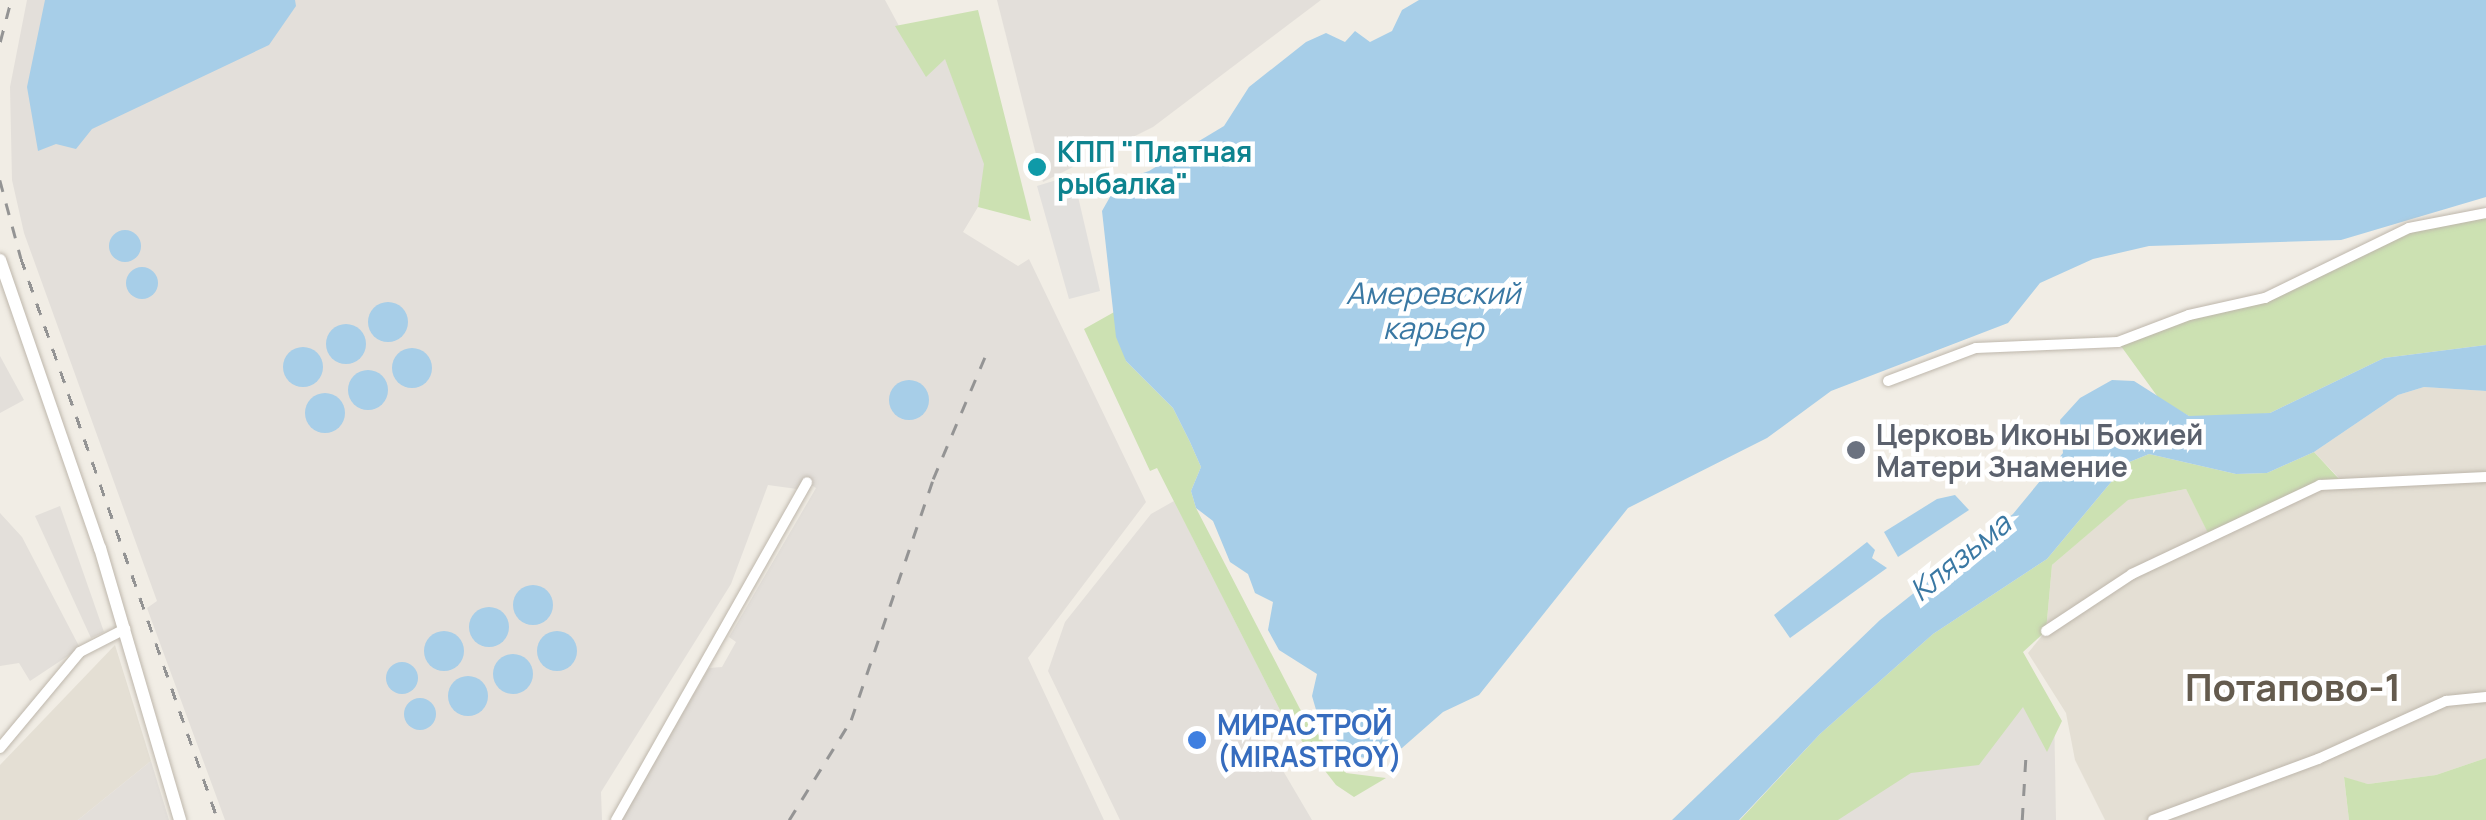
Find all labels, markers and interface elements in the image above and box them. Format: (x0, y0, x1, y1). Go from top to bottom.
place label: КПП "Платная рыбалка" (1057, 134, 1252, 200)
marker: КПП "Платная рыбалка" (1026, 156, 1048, 178)
water label: Амеревский карьер (1346, 275, 1520, 346)
place label: Церковь Иконы Божией Матери Знамение (1876, 417, 2203, 483)
marker: Церковь Иконы Божией Матери Знамение (1845, 439, 1867, 461)
water label: Клязьма (1902, 506, 2018, 608)
district label: Потапово-1 (2185, 664, 2401, 710)
place label: МИРАСТРОЙ (MIRASTROY) (1217, 707, 1402, 773)
marker: МИРАСТРОЙ (MIRASTROY) (1186, 729, 1208, 751)

